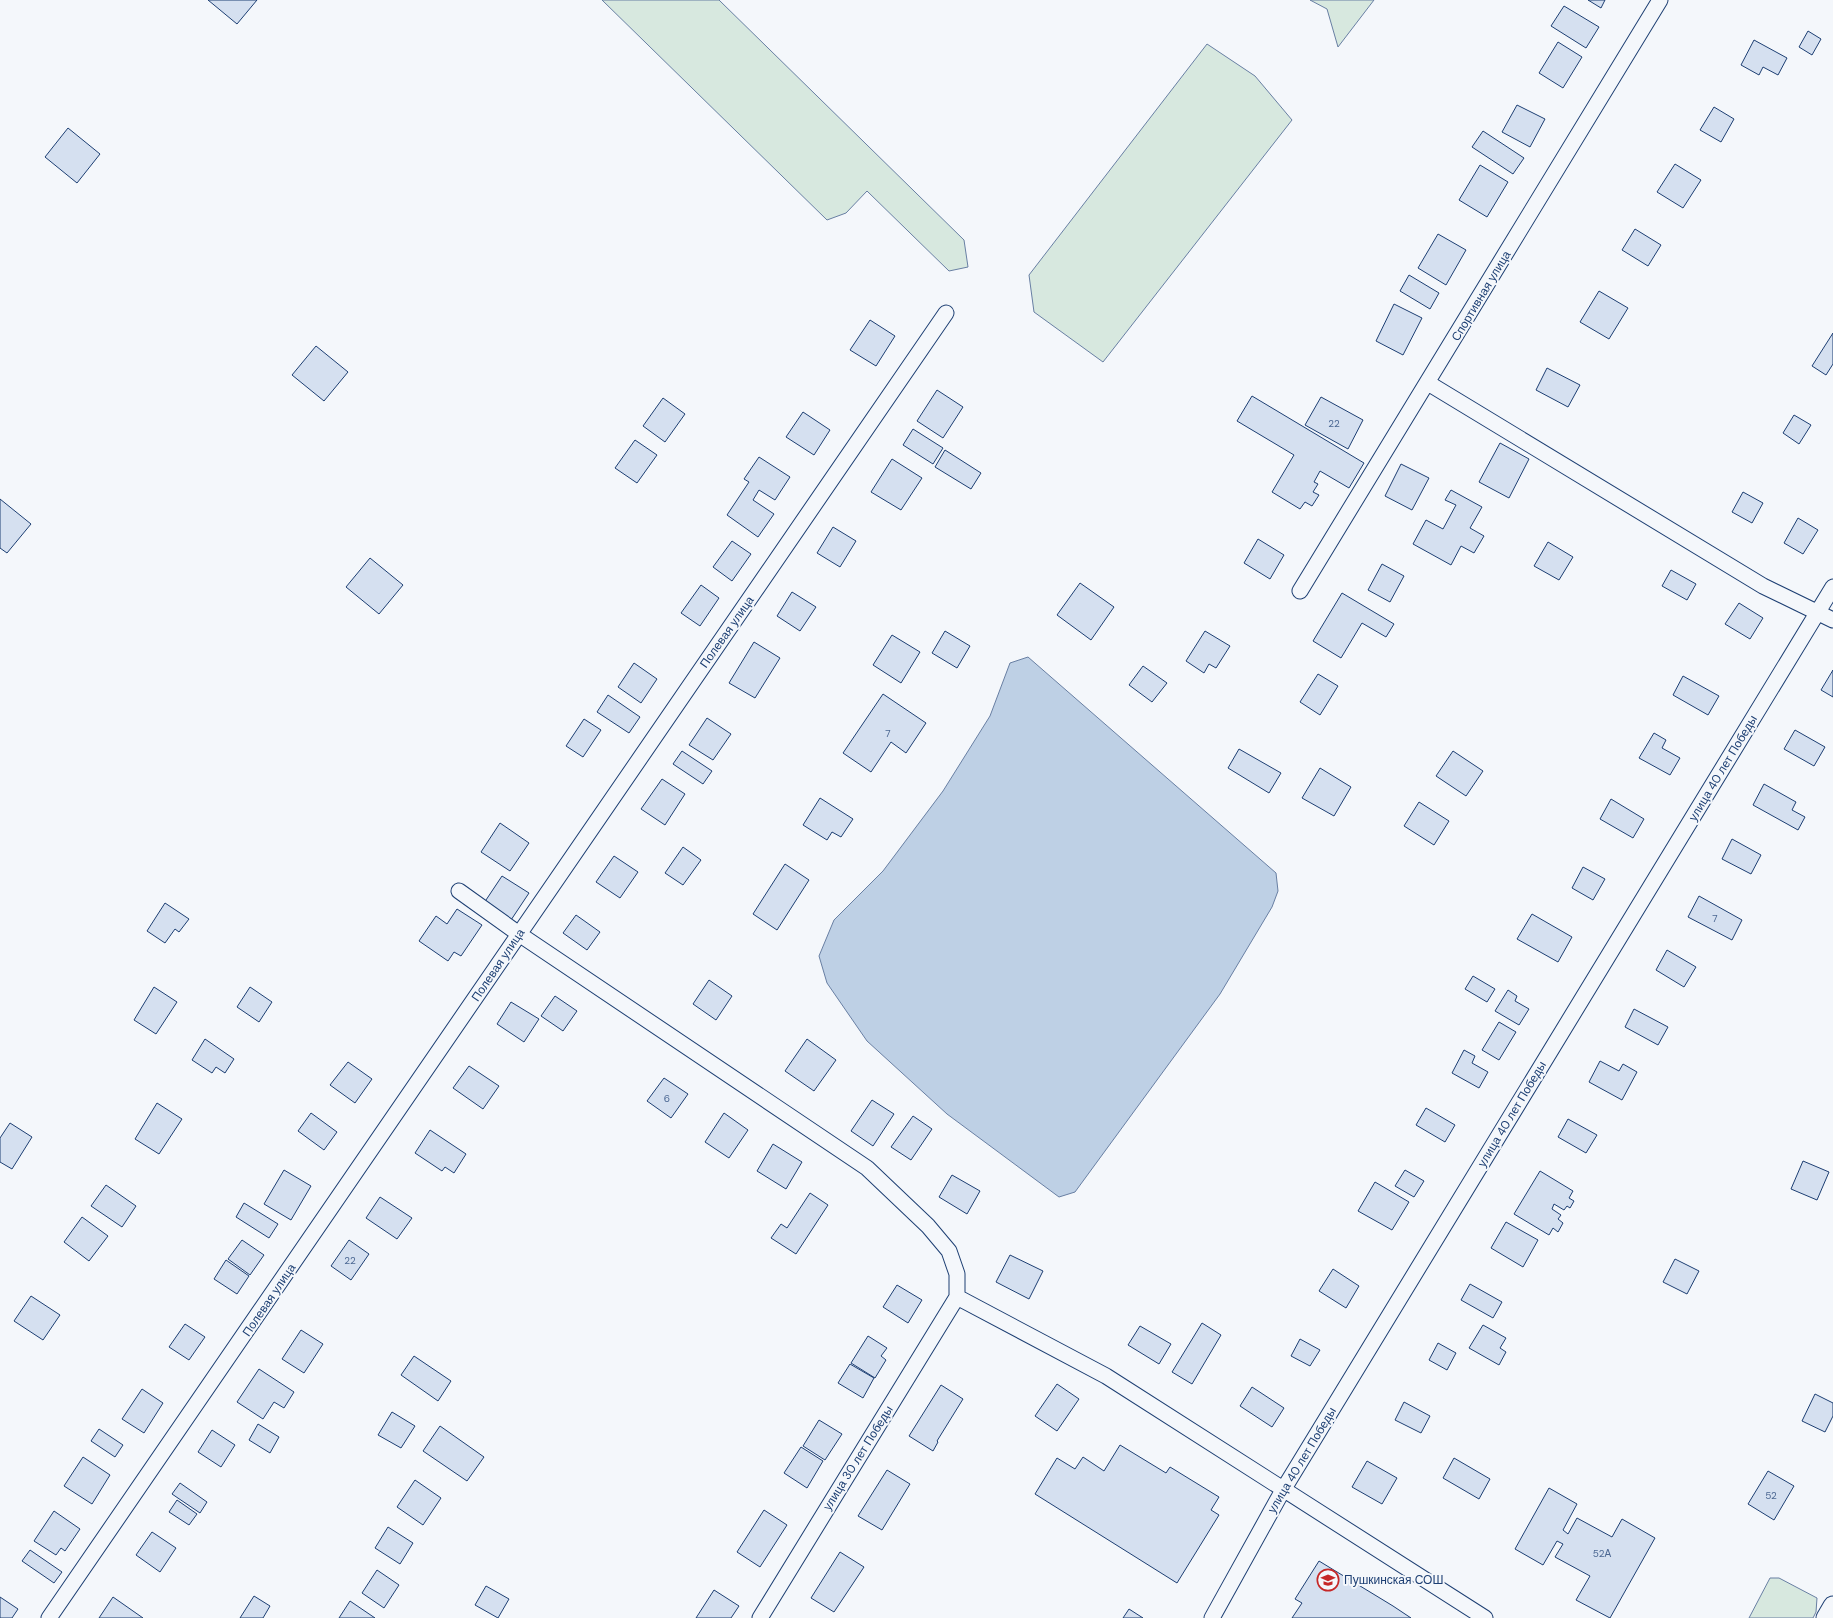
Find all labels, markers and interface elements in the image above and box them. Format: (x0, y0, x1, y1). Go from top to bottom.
street label: Спортивная улица (1448, 248, 1514, 344)
house number: 22 (1328, 417, 1340, 430)
street label: Полевая улица (696, 593, 758, 671)
street label: улица 40 лет Победы (1685, 712, 1761, 824)
house number: 7 (885, 727, 891, 740)
house number: 7 (1712, 912, 1718, 925)
street label: Полевая улица (468, 925, 528, 1004)
street label: улица 40 лет Победы (1474, 1058, 1550, 1170)
house number: 6 (664, 1092, 670, 1105)
house number: 22 (344, 1254, 356, 1267)
street label: Полевая улица (239, 1260, 299, 1339)
street label: улица 30 лет Победы (819, 1403, 897, 1513)
street label: улица 40 лет Победы (1264, 1404, 1340, 1516)
house number: 52 (1765, 1489, 1777, 1502)
house number: 52А (1593, 1547, 1612, 1560)
school or university icon: Пушкинская СОШ (1316, 1568, 1340, 1592)
place label: Пушкинская СОШ (1344, 1572, 1443, 1588)

